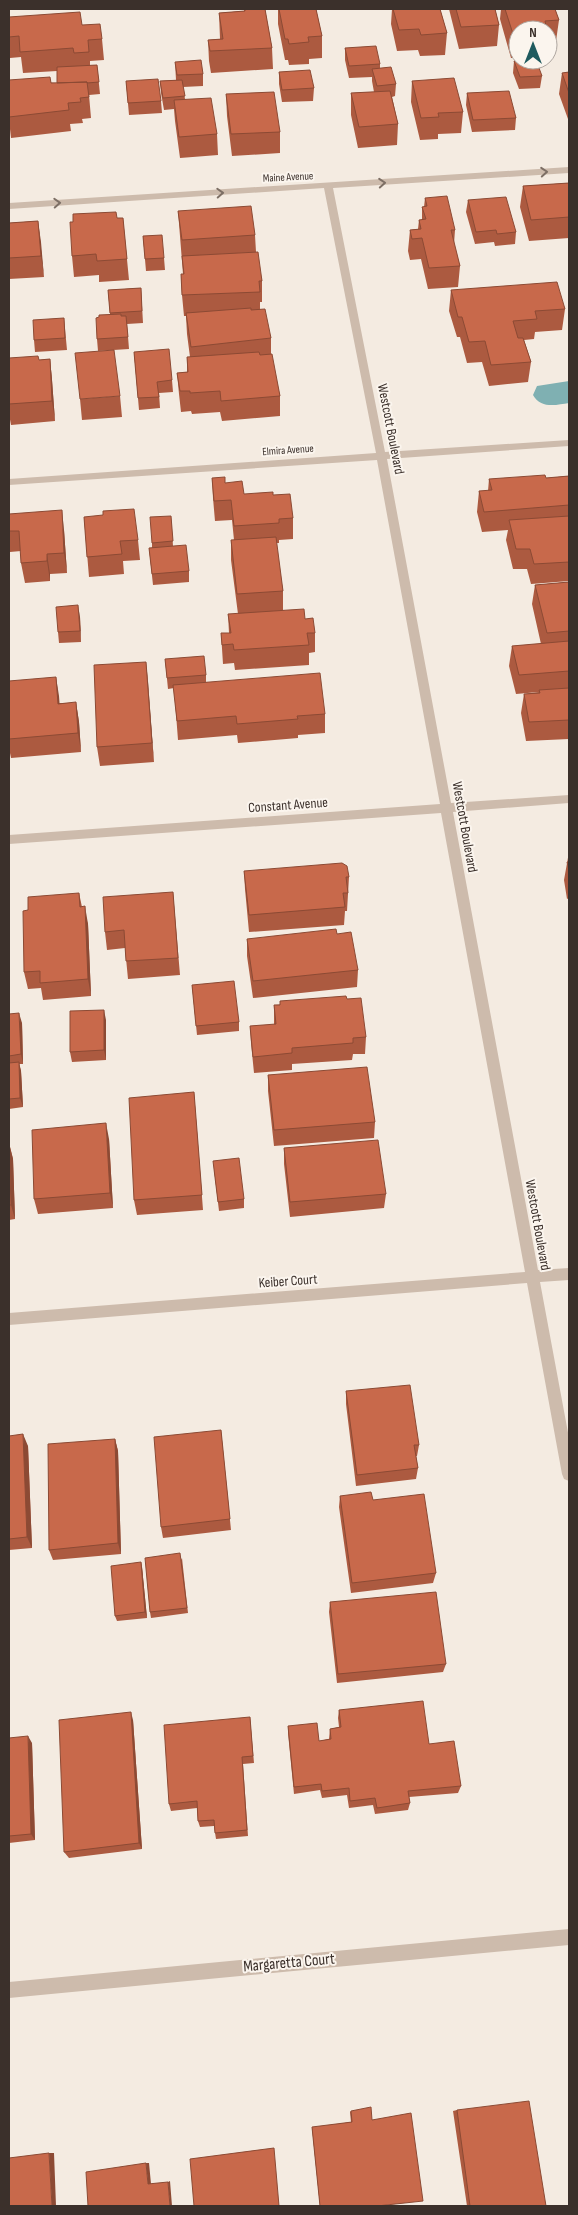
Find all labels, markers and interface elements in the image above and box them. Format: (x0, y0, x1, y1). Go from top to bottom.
north arrow (508, 20, 558, 70)
text: N (529, 24, 537, 41)
one-way arrow (540, 167, 548, 178)
street label: Maine Avenue (262, 169, 314, 185)
one-way arrow (378, 177, 386, 188)
one-way arrow (216, 187, 224, 198)
one-way arrow (54, 197, 62, 208)
street label: Westcott Boulevard (374, 382, 408, 476)
street label: Elmira Avenue (262, 442, 314, 458)
street label: Westcott Boulevard (449, 780, 481, 874)
street label: Constant Avenue (248, 794, 328, 816)
street label: Westcott Boulevard (522, 1178, 554, 1272)
street label: Keiber Court (258, 1270, 318, 1292)
street label: Margaretta Court (242, 1950, 336, 1976)

